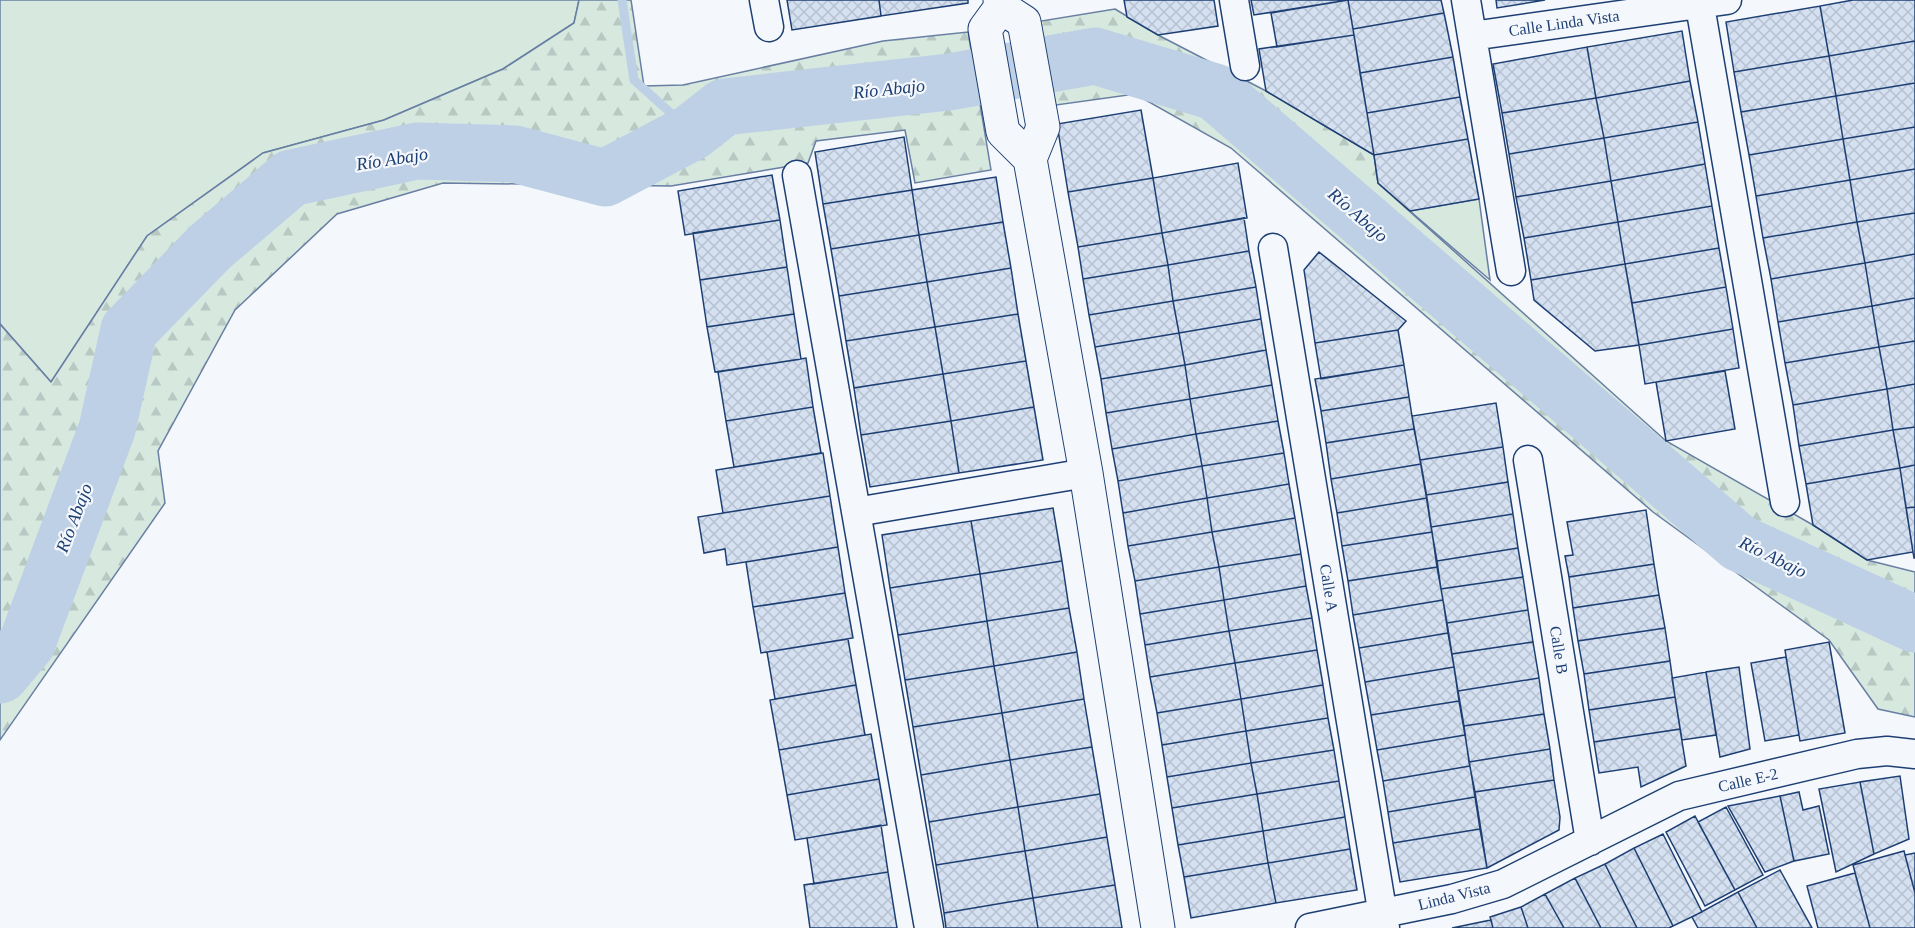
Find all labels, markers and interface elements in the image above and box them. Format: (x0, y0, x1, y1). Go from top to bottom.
street label: Calle Linda Vista (1508, 7, 1620, 39)
water label: Río Abajo (851, 75, 926, 103)
water label: Río Abajo (354, 143, 429, 175)
water label: Río Abajo (1323, 183, 1392, 246)
water label: Río Abajo (51, 481, 96, 556)
water label: Río Abajo (1735, 532, 1810, 582)
street label: Calle A (1317, 563, 1341, 614)
street label: Calle B (1547, 625, 1571, 675)
street label: Calle E-2 (1716, 765, 1780, 795)
street label: Linda Vista (1416, 879, 1492, 913)

